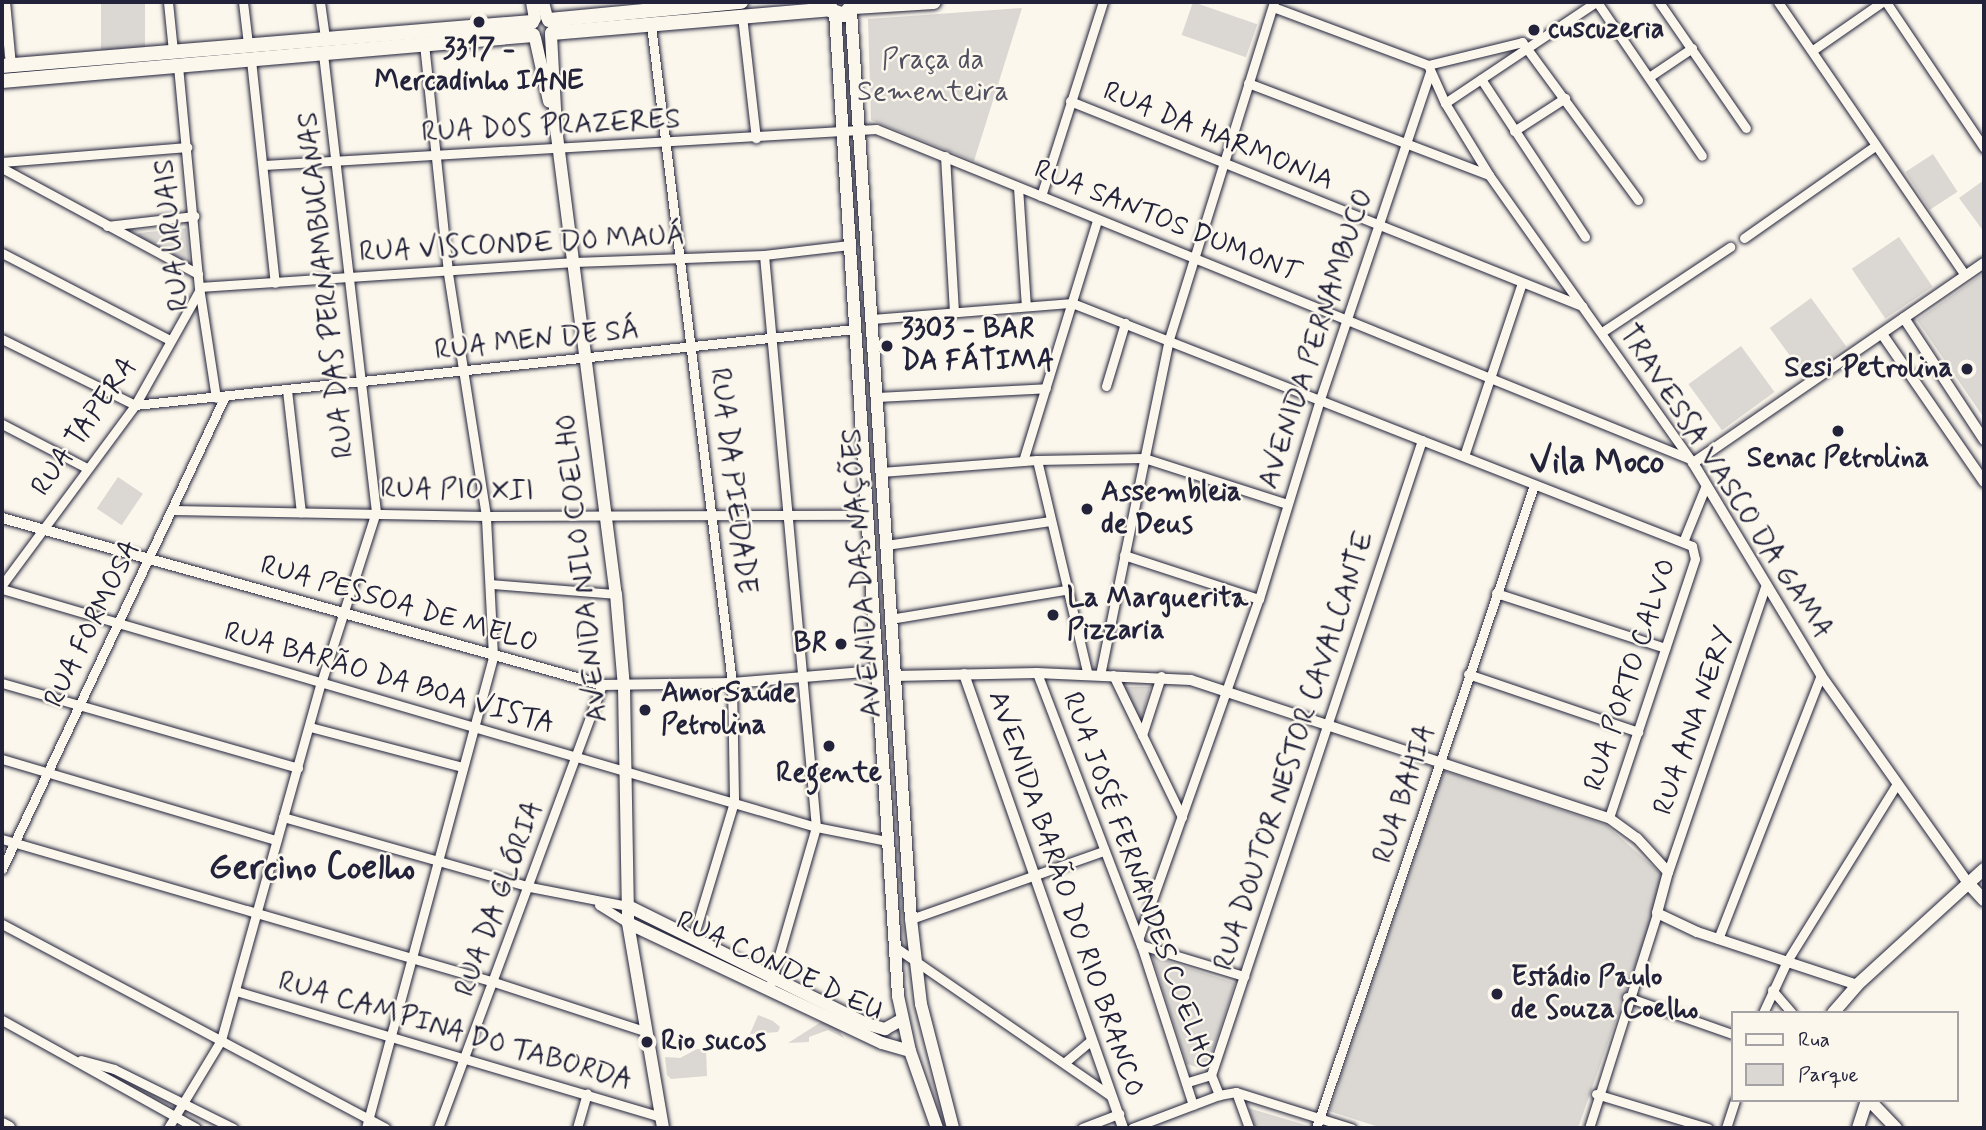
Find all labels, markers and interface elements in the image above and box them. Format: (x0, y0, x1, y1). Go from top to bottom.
place label: cuscuzeria (1548, 13, 1664, 47)
marker: 3317 - Mercadinho IANE (471, 14, 487, 30)
marker: cuscuzeria (1526, 22, 1542, 38)
place label: 3317 - Mercadinho IANE (374, 33, 584, 99)
park label: Praça da Sementeira (857, 44, 1009, 110)
street label: RUA DA HARMONIA (1099, 76, 1337, 198)
street label: RUA DOS PRAZERES (422, 103, 680, 151)
street label: RUA DAS PERNAMBUCANAS (292, 111, 362, 459)
street label: RUA URUAIS (148, 153, 198, 317)
street label: RUA SANTOS DUMONT (1027, 153, 1307, 291)
street label: AVENIDA PERNAMBUCO (1253, 187, 1381, 491)
street label: RUA VISCONDE DO MAUÁ (357, 220, 687, 270)
place label: 3303 - BAR DA FÁTIMA (901, 313, 1053, 379)
street label: RUA MEN DE SÁ (434, 314, 640, 368)
street label: TRAVESSA VASCO DA GAMA (1612, 320, 1838, 644)
marker: 3303 - BAR DA FÁTIMA (879, 338, 895, 354)
street label: RUA TAPERA (24, 349, 146, 505)
place label: Sesi Petrolina (1792, 352, 1953, 386)
marker: Sesi Petrolina (1959, 361, 1975, 377)
street label: RUA DA PIEDADE (701, 366, 763, 596)
street label: AVENIDA NILO COELHO (550, 411, 616, 725)
marker: Senac Petrolina (1830, 423, 1846, 439)
street label: AVENIDA DAS NAÇÕES (836, 426, 890, 720)
district label: Vila Moco (1526, 441, 1668, 483)
place label: Senac Petrolina (1747, 442, 1929, 476)
street label: RUA PIO XII (374, 473, 540, 509)
place label: Assembleia de Deus (1101, 476, 1241, 542)
marker: Assembleia de Deus (1079, 501, 1095, 517)
street label: RUA DOUTOR NESTOR CAVALCANTE (1207, 525, 1383, 977)
street label: RUA FORMOSA (38, 534, 148, 714)
street label: RUA PESSOA DE MELO (258, 550, 540, 660)
street label: RUA PORTO CALVO (1577, 553, 1685, 797)
place label: La Marguerita Pizzaria (1067, 582, 1234, 648)
marker: La Marguerita Pizzaria (1045, 607, 1061, 623)
street label: RUA BARÃO DA BOA VISTA (220, 616, 558, 742)
place label: BR (794, 627, 827, 661)
street label: RUA ANA NERY (1649, 627, 1741, 815)
marker: BR (833, 636, 849, 652)
place label: AmorSaúde Petrolina (661, 677, 796, 743)
street label: AVENIDA BARÃO DO RIO BRANCO (978, 682, 1152, 1106)
street label: RUA JOSÉ FERNANDES COELHO (1054, 687, 1222, 1075)
marker: AmorSaúde Petrolina (635, 700, 655, 720)
street label: RUA BAHIA (1367, 720, 1443, 868)
marker: Regente (821, 738, 837, 754)
place label: Regente (776, 757, 882, 791)
street label: RUA DA GLÓRIA (449, 798, 551, 1000)
district label: Gercino Coelho (206, 847, 418, 889)
street label: RUA CONDE D EU (669, 904, 889, 1030)
place label: Estádio Paulo de Souza Coelho (1511, 961, 1698, 1027)
street label: RUA CAMPINA DO TABORDA (272, 965, 638, 1099)
marker: Estádio Paulo de Souza Coelho (1489, 986, 1505, 1002)
legend (1730, 1011, 1958, 1102)
place label: Rio sucos (661, 1025, 763, 1059)
text: Rua (1798, 1026, 1830, 1054)
marker: Rio sucos (639, 1034, 655, 1050)
text: Parque (1798, 1061, 1858, 1089)

